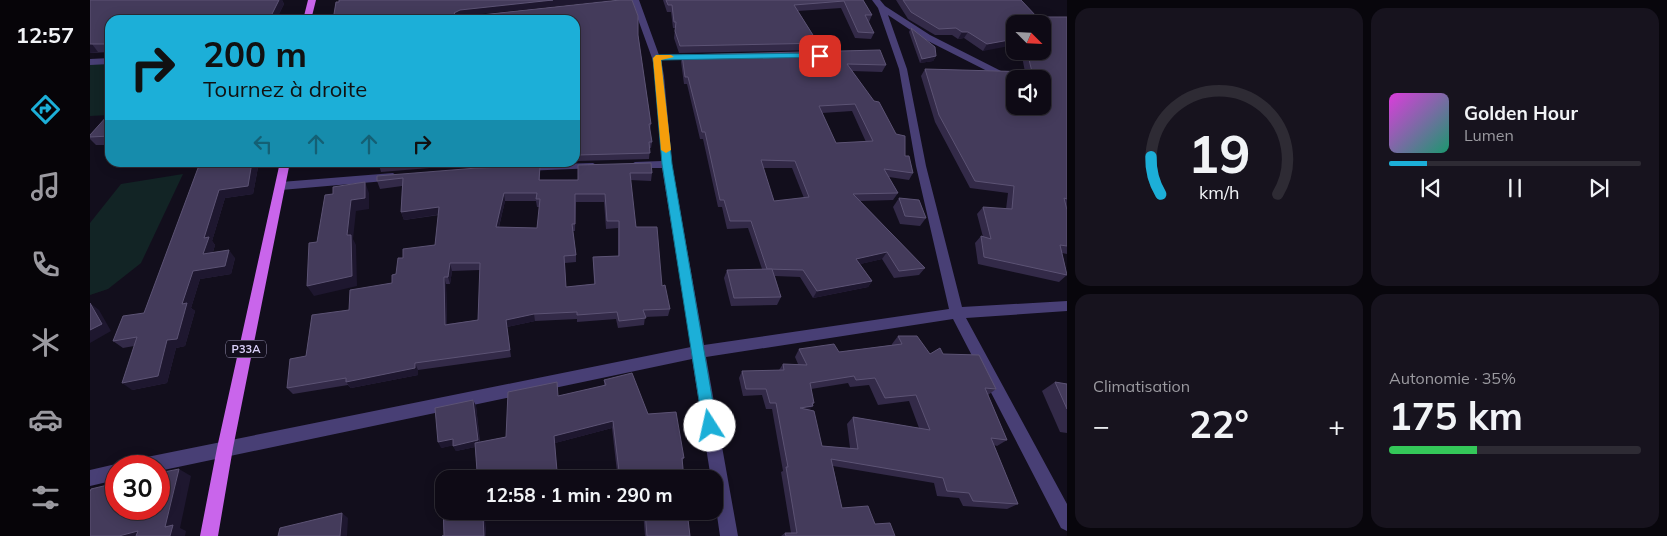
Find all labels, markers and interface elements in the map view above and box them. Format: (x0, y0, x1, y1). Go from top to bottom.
north arrow (1006, 15, 1051, 60)
map controls (1006, 15, 1051, 115)
text: 12:57 (16, 21, 74, 49)
text: 200 m (203, 32, 307, 76)
icon: right (120, 35, 185, 100)
pin (799, 35, 841, 77)
icon: arrive (806, 42, 834, 70)
button: sound (1006, 70, 1051, 115)
text: Tournez à droite (203, 75, 367, 103)
icon: directions (28, 92, 63, 127)
text: Golden Hour (1464, 101, 1578, 125)
text: 19 (1188, 121, 1250, 186)
text: Lumen (1464, 125, 1514, 145)
icon: left (249, 130, 277, 158)
icon: ahead (302, 130, 330, 158)
icon: ahead (355, 130, 383, 158)
icon: right (408, 130, 436, 158)
icon: music (28, 169, 63, 204)
icon: previous (1417, 174, 1445, 202)
icon: pause (1501, 174, 1529, 202)
icon: next (1585, 174, 1613, 202)
text: km/h (1199, 181, 1239, 203)
icon: phone (28, 247, 63, 282)
icon: climate (28, 325, 63, 360)
road number: P33A (226, 340, 266, 358)
text: Autonomie · 35% (1389, 368, 1516, 388)
text: Climatisation (1093, 376, 1190, 396)
text: 175 km (1389, 392, 1523, 440)
position arrow (683, 399, 735, 451)
text: 22° (1189, 400, 1249, 448)
icon: car (28, 402, 63, 437)
text: − (1093, 408, 1110, 443)
text: + (1328, 408, 1345, 443)
speed limit sign: 30 (105, 455, 170, 520)
icon: filters (28, 480, 63, 515)
text: 12:58 · 1 min · 290 m (485, 483, 673, 507)

